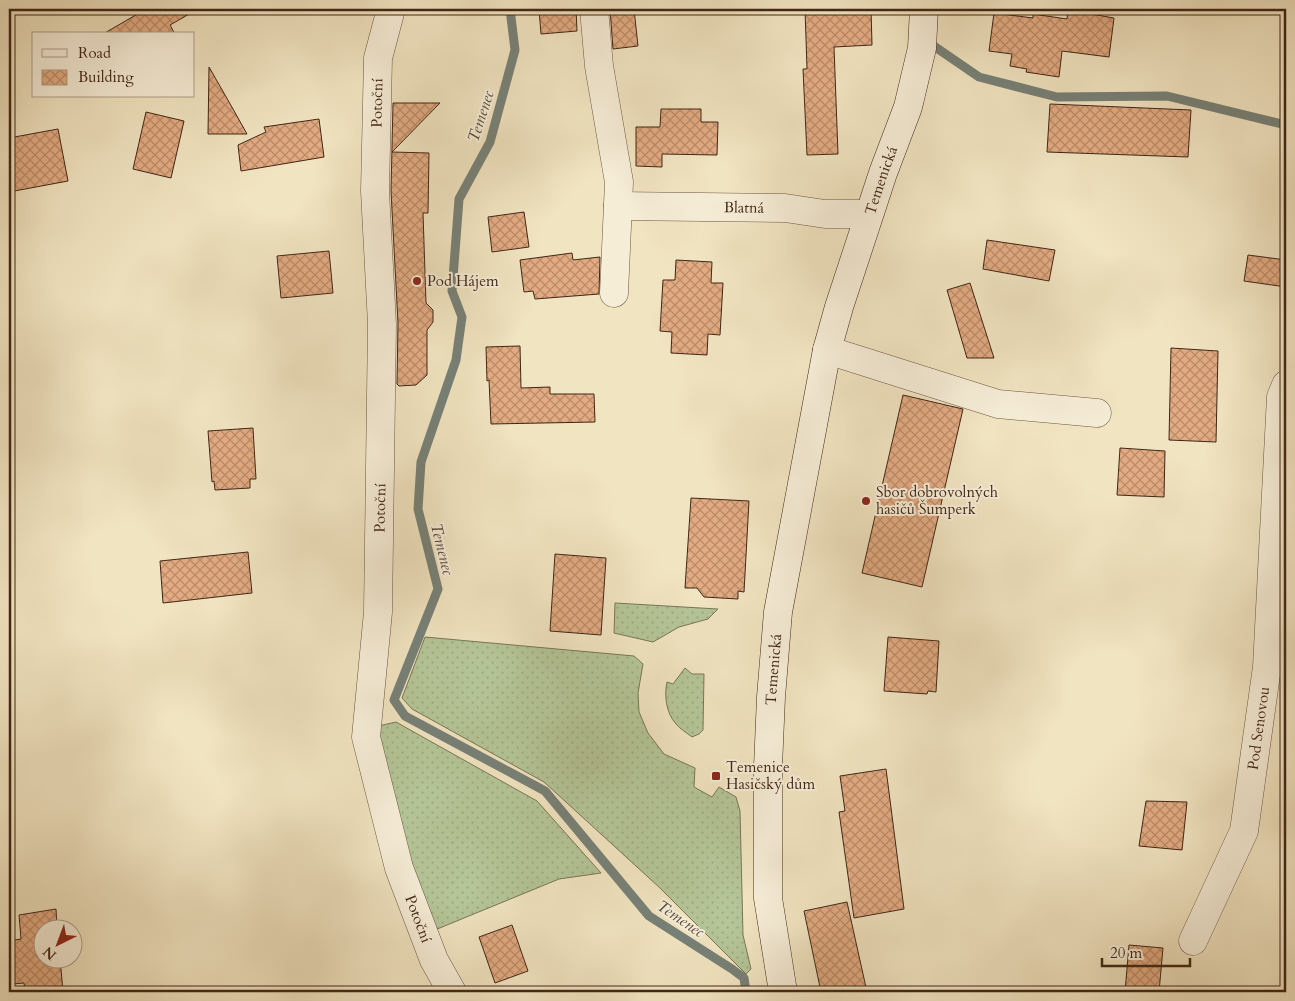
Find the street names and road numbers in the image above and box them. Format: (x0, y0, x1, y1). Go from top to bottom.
street label: Potoční (367, 78, 387, 128)
street label: Temenická (860, 143, 902, 217)
street label: Blatná (724, 197, 765, 218)
street label: Potoční (370, 483, 390, 533)
street label: Temenická (761, 632, 786, 705)
street label: Pod Senovou (1243, 685, 1274, 771)
street label: Potoční (400, 892, 436, 945)

